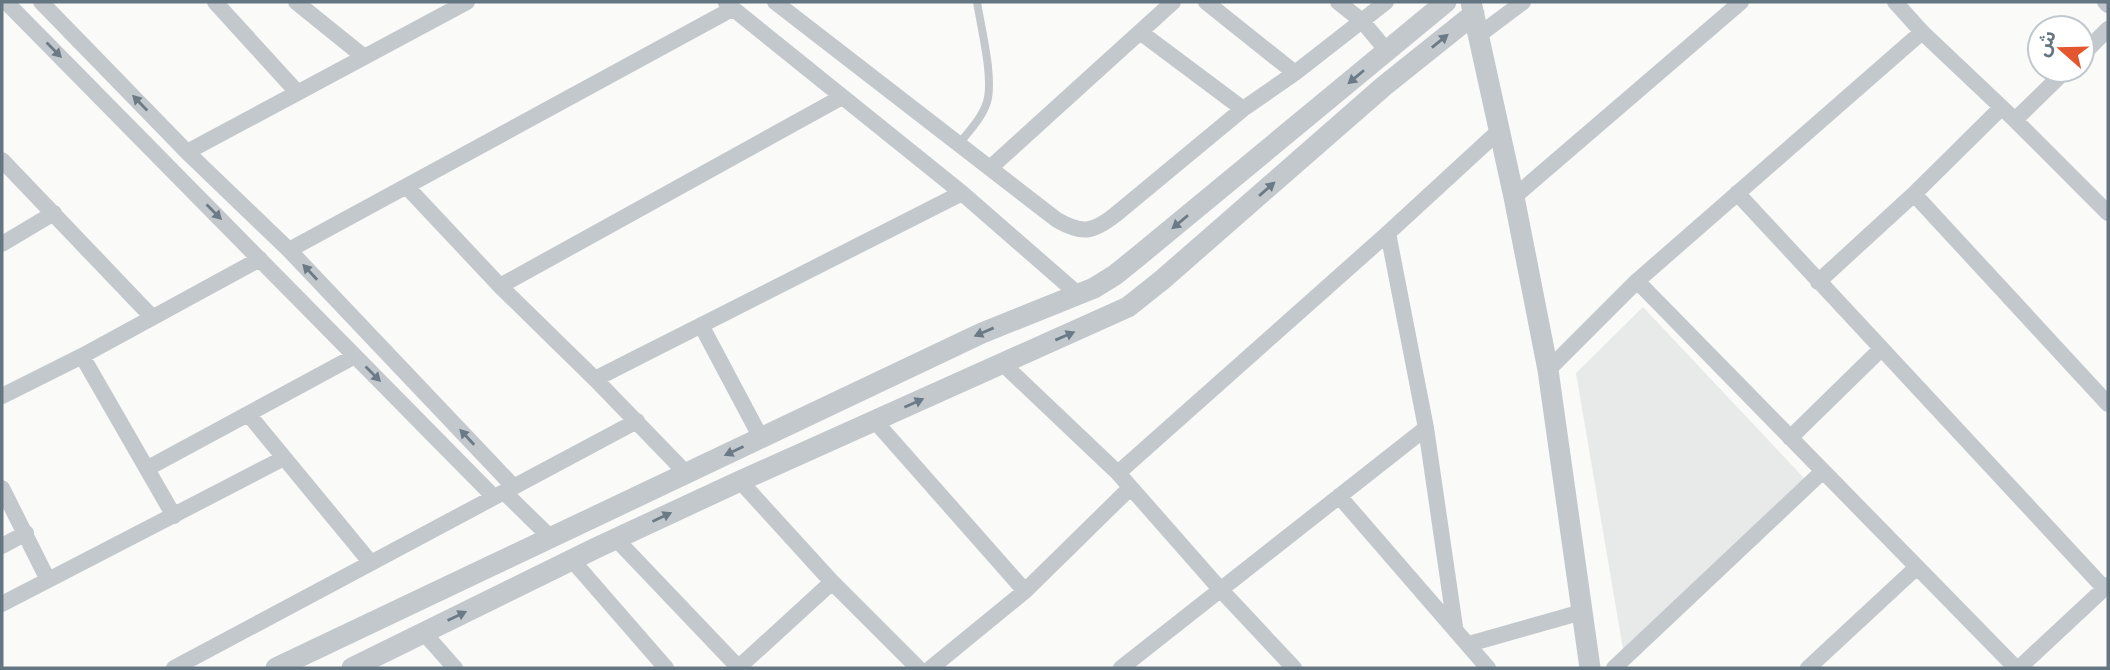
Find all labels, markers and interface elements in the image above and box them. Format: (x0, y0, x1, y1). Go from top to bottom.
north arrow (2026, 14, 2096, 84)
text: ش (2029, 27, 2060, 59)
one-way arrow (1430, 34, 1448, 49)
one-way arrow (45, 42, 62, 59)
one-way arrow (1347, 69, 1365, 84)
one-way arrow (132, 95, 148, 112)
one-way arrow (1258, 182, 1275, 197)
one-way arrow (205, 203, 221, 220)
one-way arrow (1172, 214, 1189, 229)
one-way arrow (303, 264, 319, 281)
one-way arrow (973, 327, 994, 338)
one-way arrow (1054, 330, 1075, 341)
one-way arrow (364, 366, 381, 382)
one-way arrow (904, 397, 924, 409)
one-way arrow (459, 429, 475, 446)
one-way arrow (724, 445, 744, 456)
one-way arrow (652, 512, 672, 523)
one-way arrow (447, 611, 467, 622)

